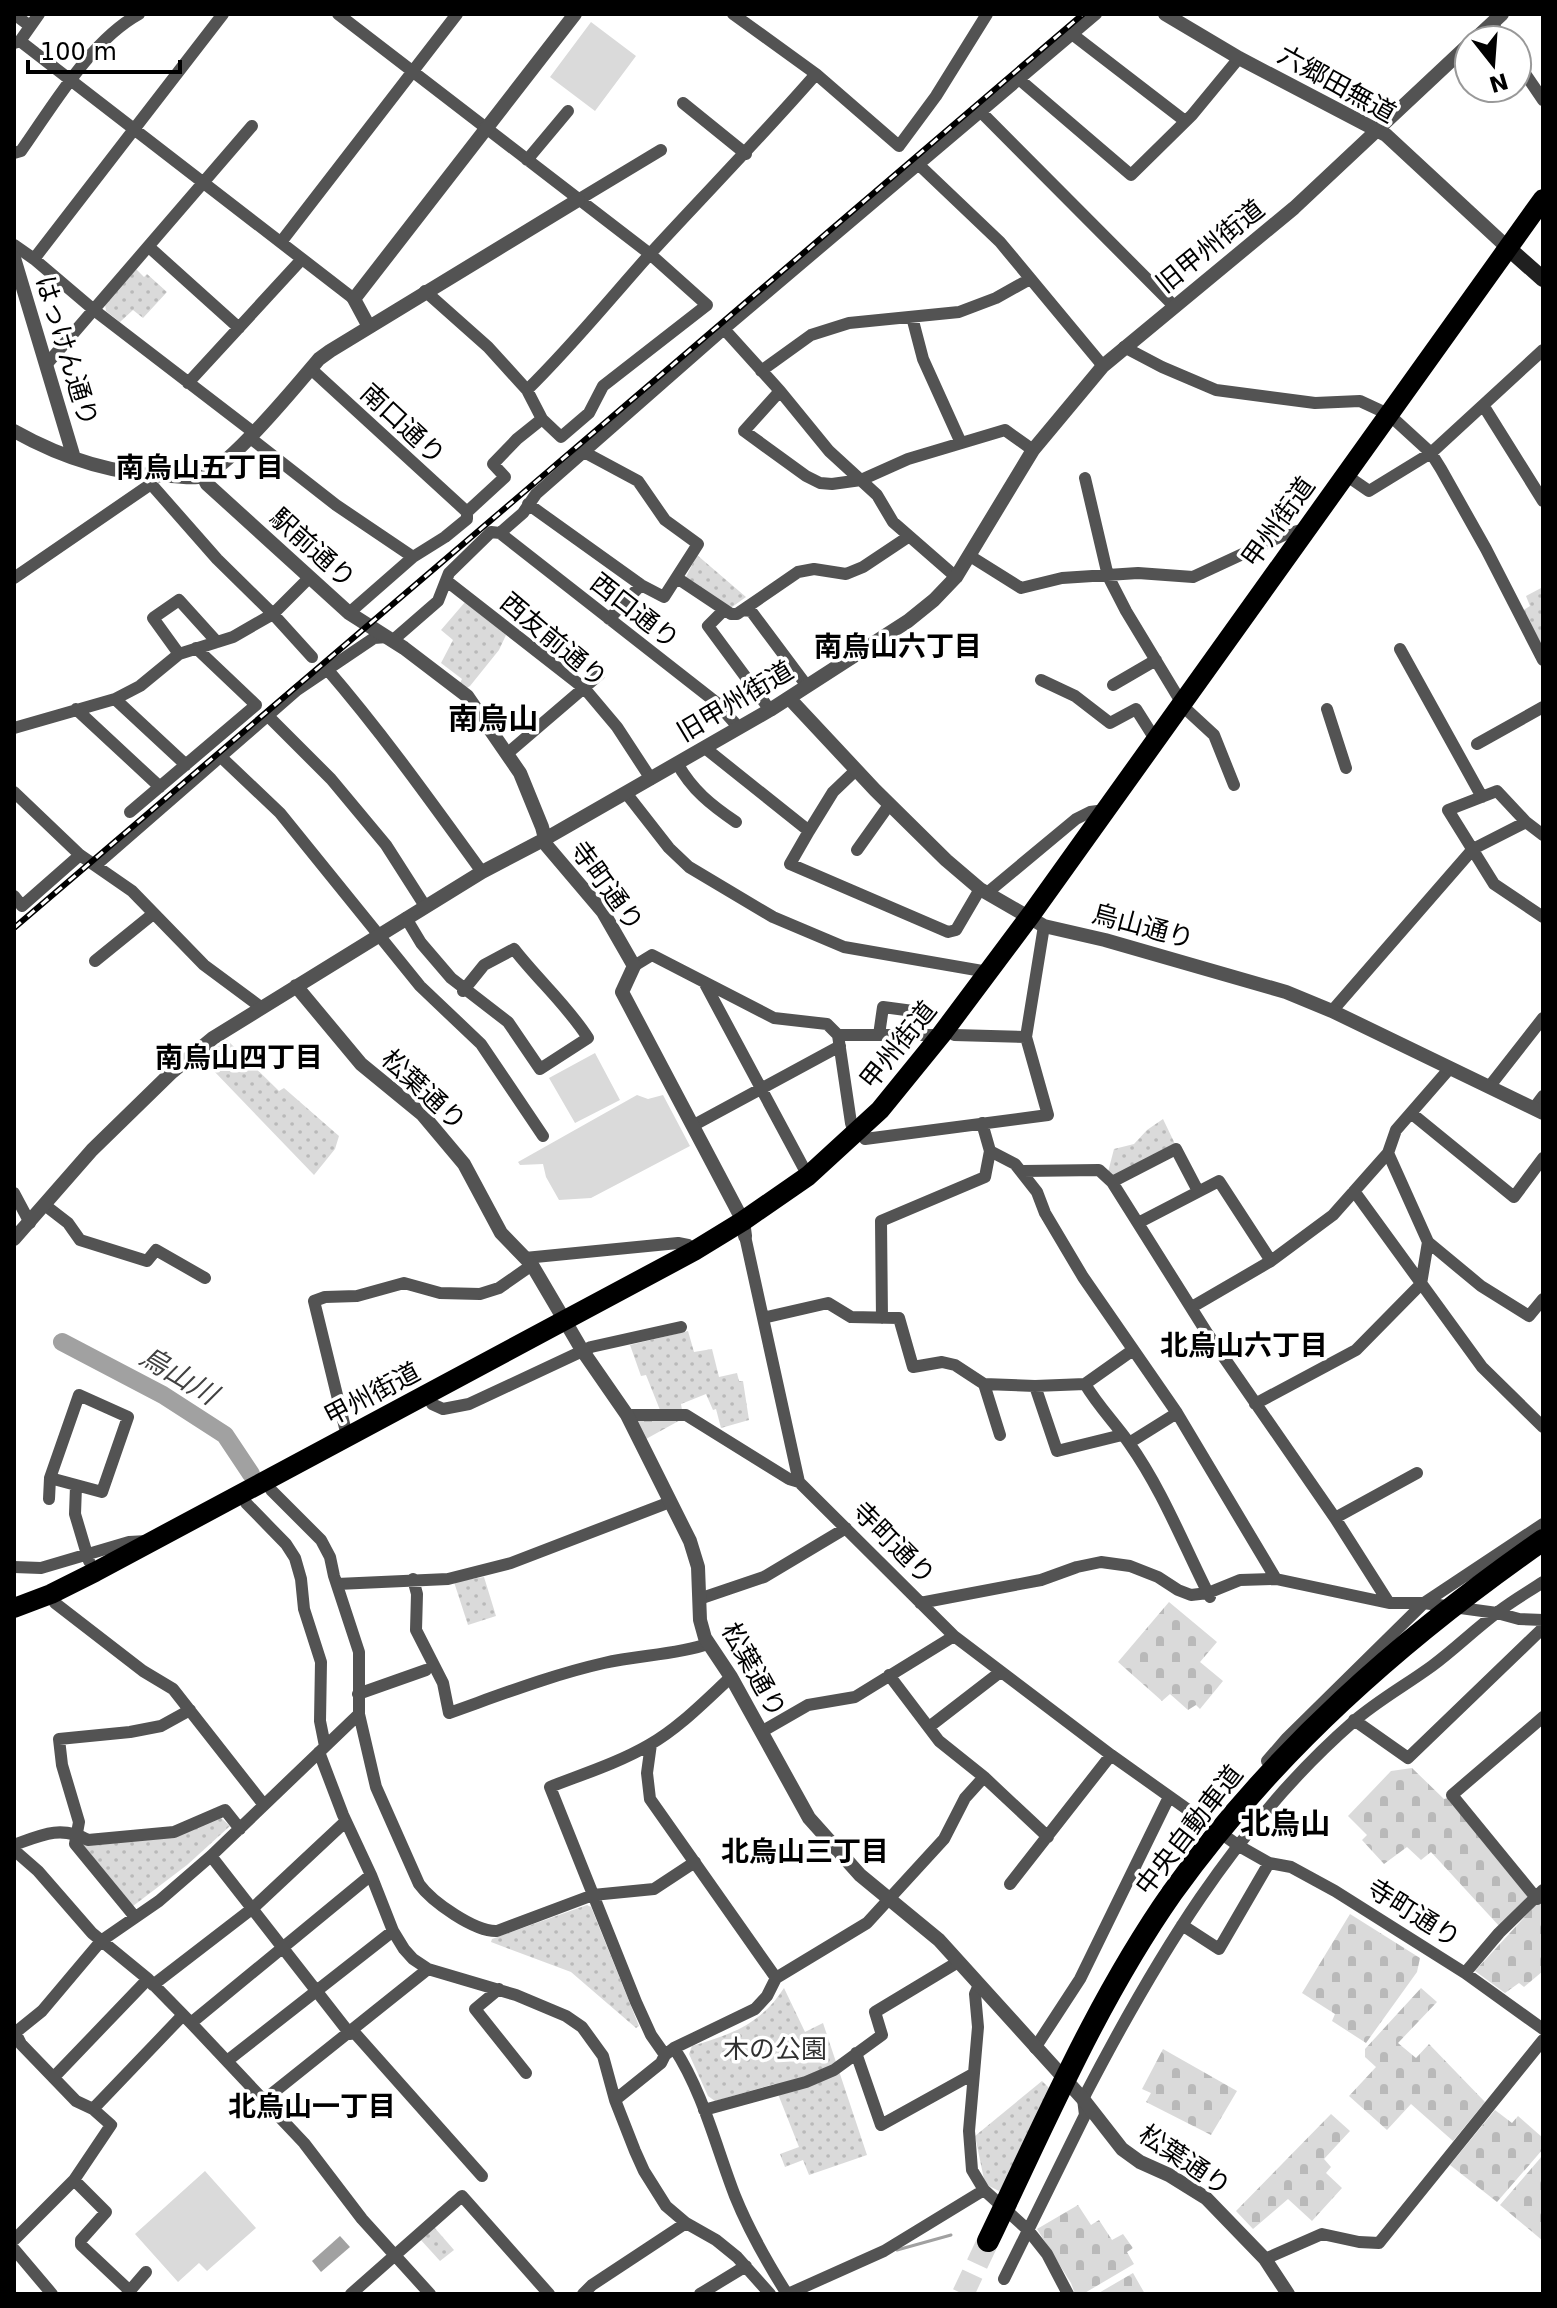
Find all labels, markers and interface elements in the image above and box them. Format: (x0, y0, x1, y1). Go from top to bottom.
scale bar (28, 24, 180, 74)
north arrow (1453, 24, 1533, 104)
text: 100 m (40, 38, 117, 66)
street label: 六郷田無道 (1273, 39, 1401, 129)
text: N (1486, 68, 1511, 97)
street label: 旧甲州街道 (1150, 193, 1270, 299)
street label: はっけん通り (30, 272, 104, 430)
street label: 南口通り (355, 378, 451, 470)
district label: 南烏山五丁目 (116, 451, 284, 484)
street label: 甲州街道 (1235, 471, 1321, 573)
street label: 駅前通り (264, 502, 362, 594)
street label: 西口通り (585, 567, 685, 655)
street label: 西友前通り (495, 587, 613, 693)
district label: 南烏山六丁目 (814, 630, 982, 663)
street label: 旧甲州街道 (672, 655, 798, 747)
district label: 南烏山 (448, 701, 538, 736)
street label: 寺町通り (564, 835, 650, 937)
street label: 烏山通り (1089, 898, 1197, 954)
street label: 甲州街道 (854, 995, 942, 1095)
district label: 南烏山四丁目 (155, 1041, 323, 1074)
street label: 松葉通り (376, 1044, 472, 1136)
district label: 北烏山六丁目 (1160, 1329, 1328, 1362)
water label: 烏山川 (134, 1340, 226, 1413)
street label: 甲州街道 (319, 1356, 425, 1432)
street label: 寺町通り (847, 1496, 941, 1590)
street label: 松葉通り (716, 1617, 792, 1723)
street label: 中央自動車道 (1129, 1759, 1249, 1901)
district label: 北烏山 (1240, 1806, 1330, 1841)
district label: 北烏山三丁目 (721, 1835, 889, 1868)
street label: 寺町通り (1362, 1873, 1466, 1953)
park label: 木の公園 (723, 2034, 827, 2064)
district label: 北烏山一丁目 (228, 2090, 396, 2123)
street label: 松葉通り (1133, 2118, 1237, 2202)

